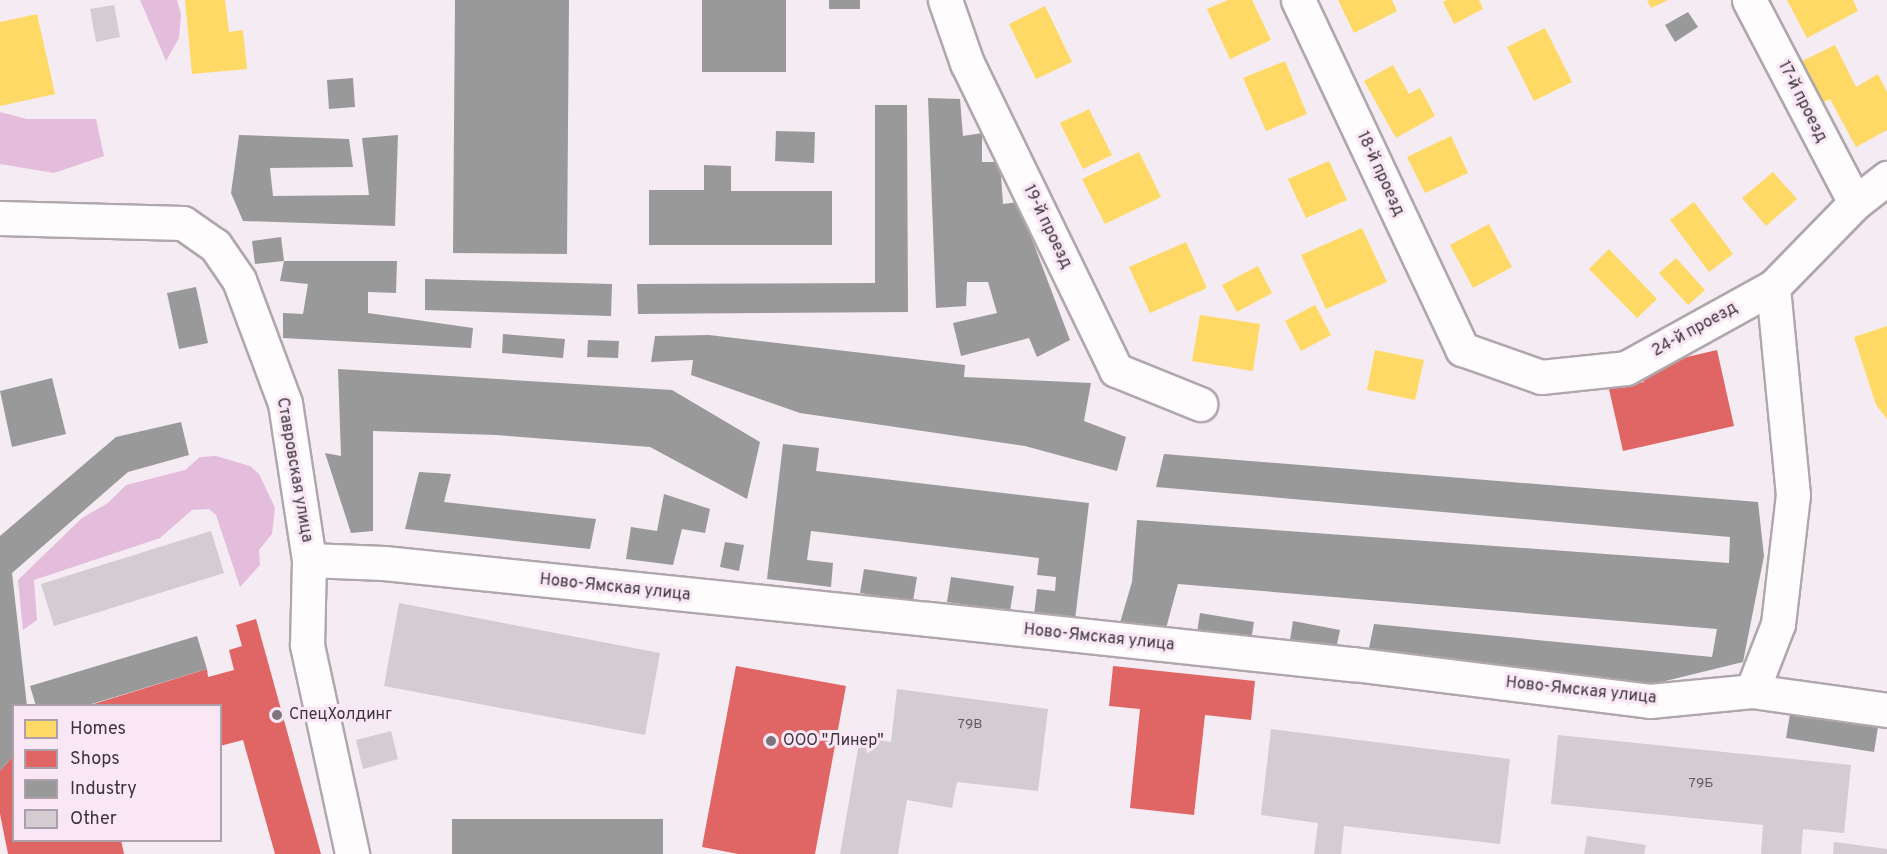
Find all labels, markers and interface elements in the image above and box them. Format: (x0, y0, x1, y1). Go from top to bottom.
street label: 17-й проезд (1773, 58, 1831, 146)
street label: 18-й проезд (1352, 129, 1408, 219)
street label: 19-й проезд (1019, 182, 1075, 272)
street label: 24-й проезд (1649, 299, 1741, 361)
street label: Ставровская улица (272, 396, 316, 544)
street label: Ново-Ямская улица (539, 571, 691, 605)
street label: Ново-Ямская улица (1023, 621, 1175, 655)
street label: Ново-Ямская улица (1505, 674, 1657, 708)
legend (12, 704, 222, 842)
place label: СпецХолдинг (289, 705, 392, 725)
marker: СпецХолдинг (270, 708, 284, 722)
house number: 79В (958, 717, 982, 733)
text: Homes (70, 718, 126, 741)
place label: ООО "Линер" (783, 731, 884, 751)
marker: ООО "Линер" (764, 734, 778, 748)
text: Shops (70, 748, 120, 771)
house number: 79Б (1689, 776, 1713, 792)
text: Industry (70, 778, 137, 801)
text: Other (70, 808, 117, 831)

